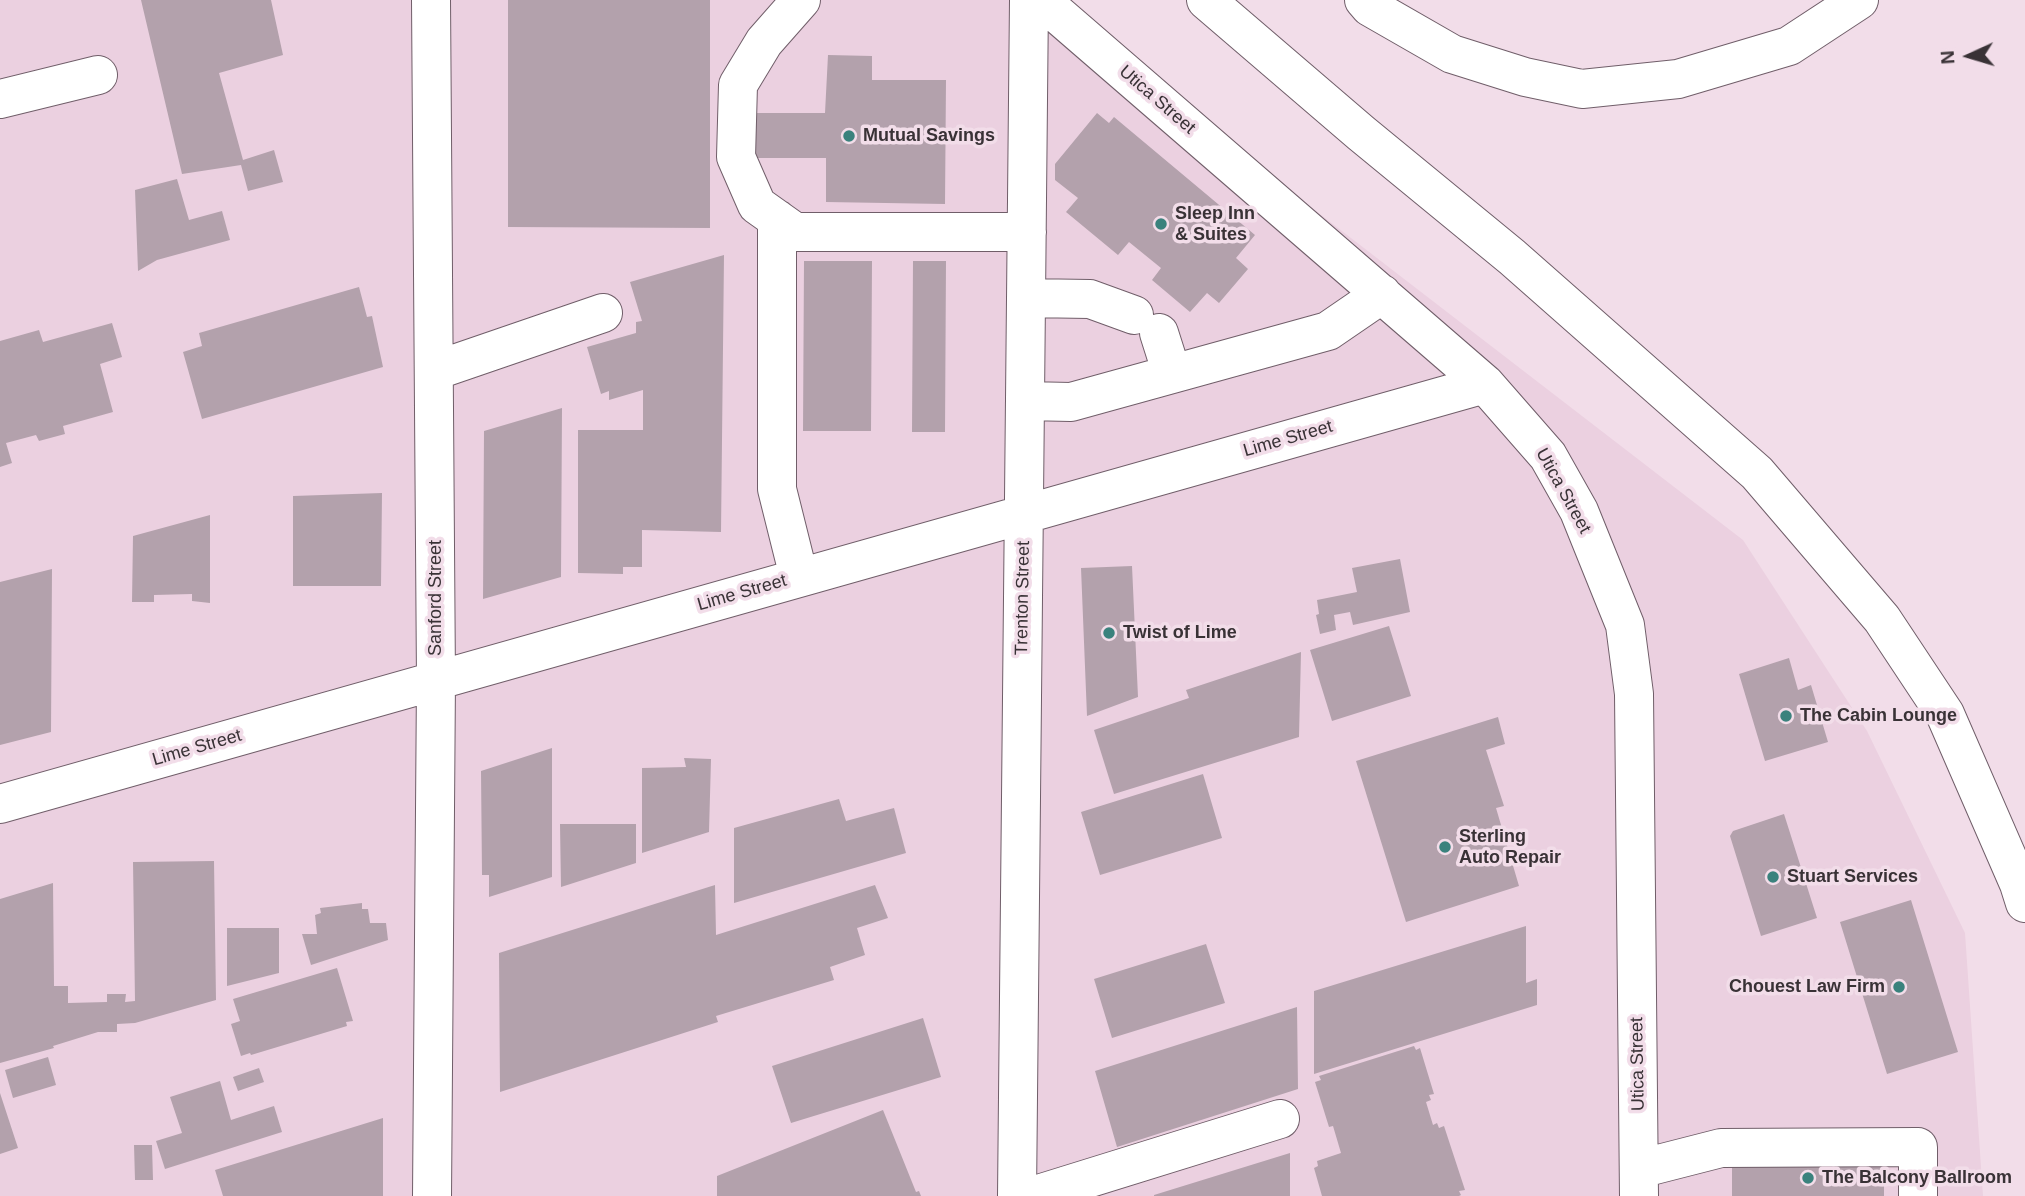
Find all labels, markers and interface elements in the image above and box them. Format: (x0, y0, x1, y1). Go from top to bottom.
north arrow (1934, 21, 2004, 91)
text: N (1937, 50, 1959, 65)
street label: Utica Street (1114, 61, 1200, 139)
place label: Mutual Savings (863, 125, 995, 147)
marker: Mutual Savings (841, 128, 857, 144)
place label: Sleep Inn & Suites (1175, 203, 1255, 246)
marker: Sleep Inn & Suites (1153, 216, 1169, 232)
street label: Lime Street (1241, 416, 1335, 462)
street label: Utica Street (1531, 445, 1595, 537)
street label: Sanford Street (425, 540, 447, 656)
street label: Trenton Street (1011, 541, 1035, 655)
street label: Lime Street (695, 570, 789, 616)
place label: Twist of Lime (1123, 622, 1237, 644)
marker: Twist of Lime (1101, 625, 1117, 641)
place label: The Cabin Lounge (1800, 705, 1957, 727)
marker: The Cabin Lounge (1778, 708, 1794, 724)
street label: Lime Street (150, 725, 244, 771)
place label: Sterling Auto Repair (1459, 826, 1561, 868)
marker: Sterling Auto Repair (1437, 839, 1453, 855)
place label: Stuart Services (1787, 866, 1918, 888)
marker: Stuart Services (1765, 869, 1781, 885)
place label: Chouest Law Firm (1729, 976, 1885, 998)
marker: Chouest Law Firm (1891, 979, 1907, 995)
street label: Utica Street (1626, 1017, 1650, 1111)
place label: The Balcony Ballroom (1822, 1167, 2012, 1189)
marker: The Balcony Ballroom (1800, 1170, 1816, 1186)

